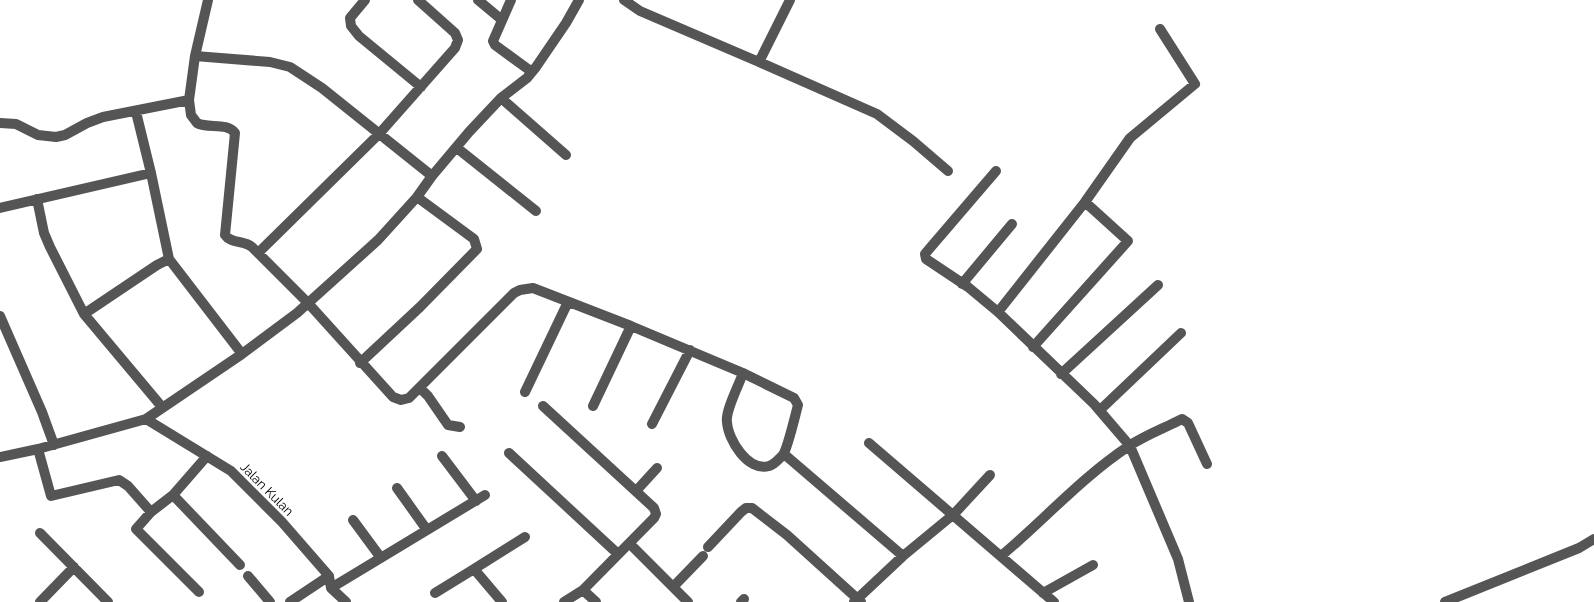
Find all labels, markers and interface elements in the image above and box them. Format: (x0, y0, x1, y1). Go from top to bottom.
street label: Jalan Kulan (237, 459, 297, 519)

